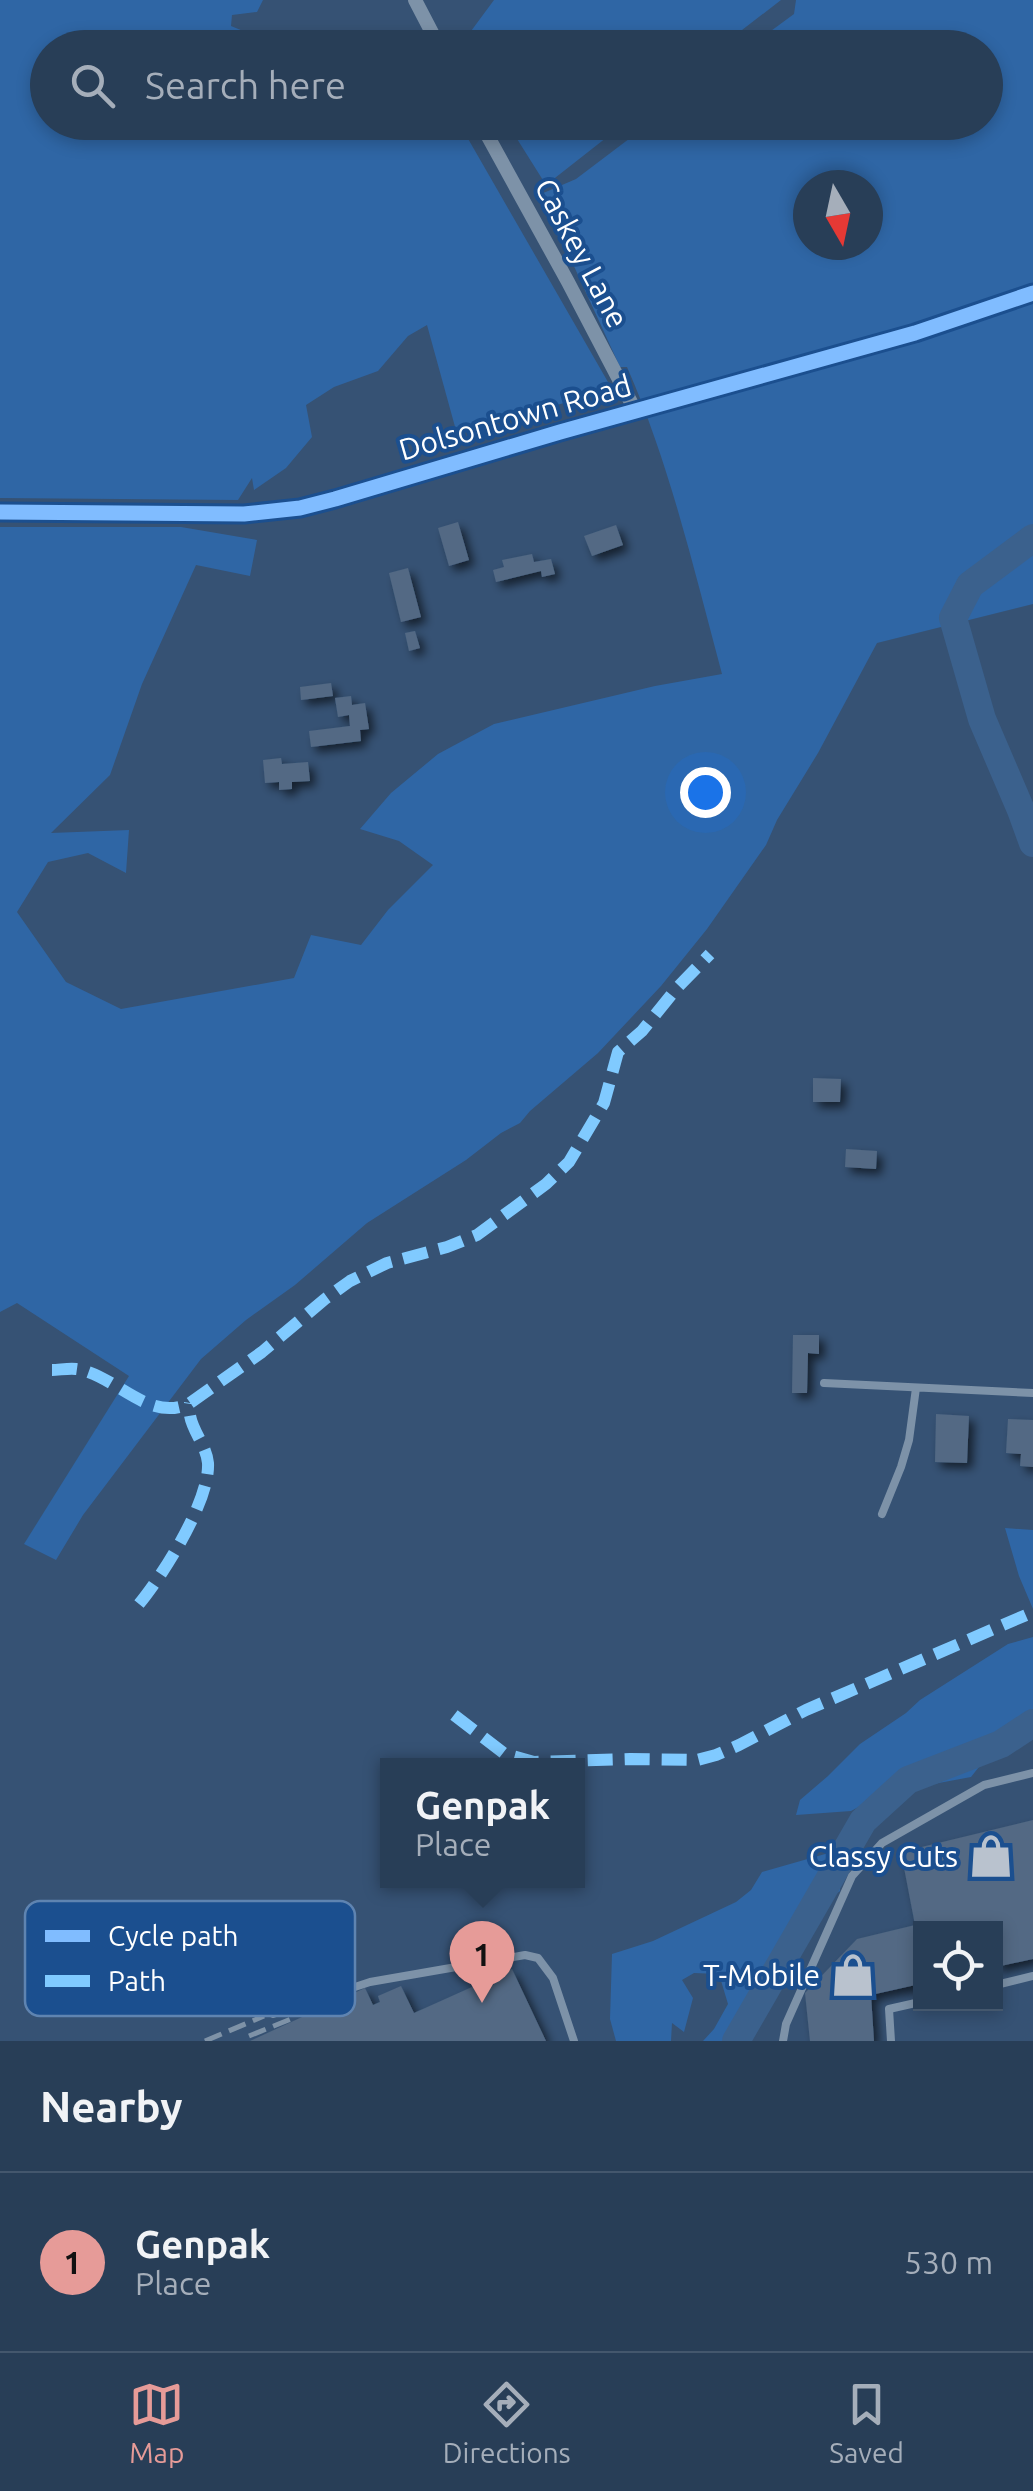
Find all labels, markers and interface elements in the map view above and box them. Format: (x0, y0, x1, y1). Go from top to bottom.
search box (30, 30, 1003, 140)
icon: search (65, 58, 120, 113)
text: Search here (145, 64, 346, 106)
north arrow (793, 170, 883, 260)
street label: Caskey Lane (529, 173, 635, 333)
street label: Dolsontown Road (395, 368, 635, 466)
your location (680, 767, 731, 818)
popup (380, 1758, 585, 1888)
text: Genpak (415, 1784, 550, 1826)
text: Place (415, 1826, 491, 1862)
shop icon: Classy Cuts (967, 1832, 1015, 1880)
place label: Classy Cuts (809, 1839, 958, 1873)
legend (25, 1901, 355, 2016)
text: Cycle path (108, 1920, 239, 1951)
pin: 1 (450, 1920, 514, 2003)
map controls (913, 1921, 1003, 2011)
button: locate (913, 1921, 1003, 2011)
shop icon: T-Mobile (829, 1951, 877, 1999)
place label: T-Mobile (703, 1958, 820, 1992)
text: Path (108, 1965, 166, 1996)
text: Nearby (40, 2083, 183, 2130)
text: Genpak (135, 2223, 270, 2265)
text: 1 (63, 2244, 82, 2280)
text: 530 m (904, 2244, 993, 2280)
text: Place (135, 2265, 211, 2301)
tab: Map (129, 2377, 184, 2468)
tab: Directions (443, 2377, 571, 2468)
tab: Saved (829, 2377, 904, 2468)

